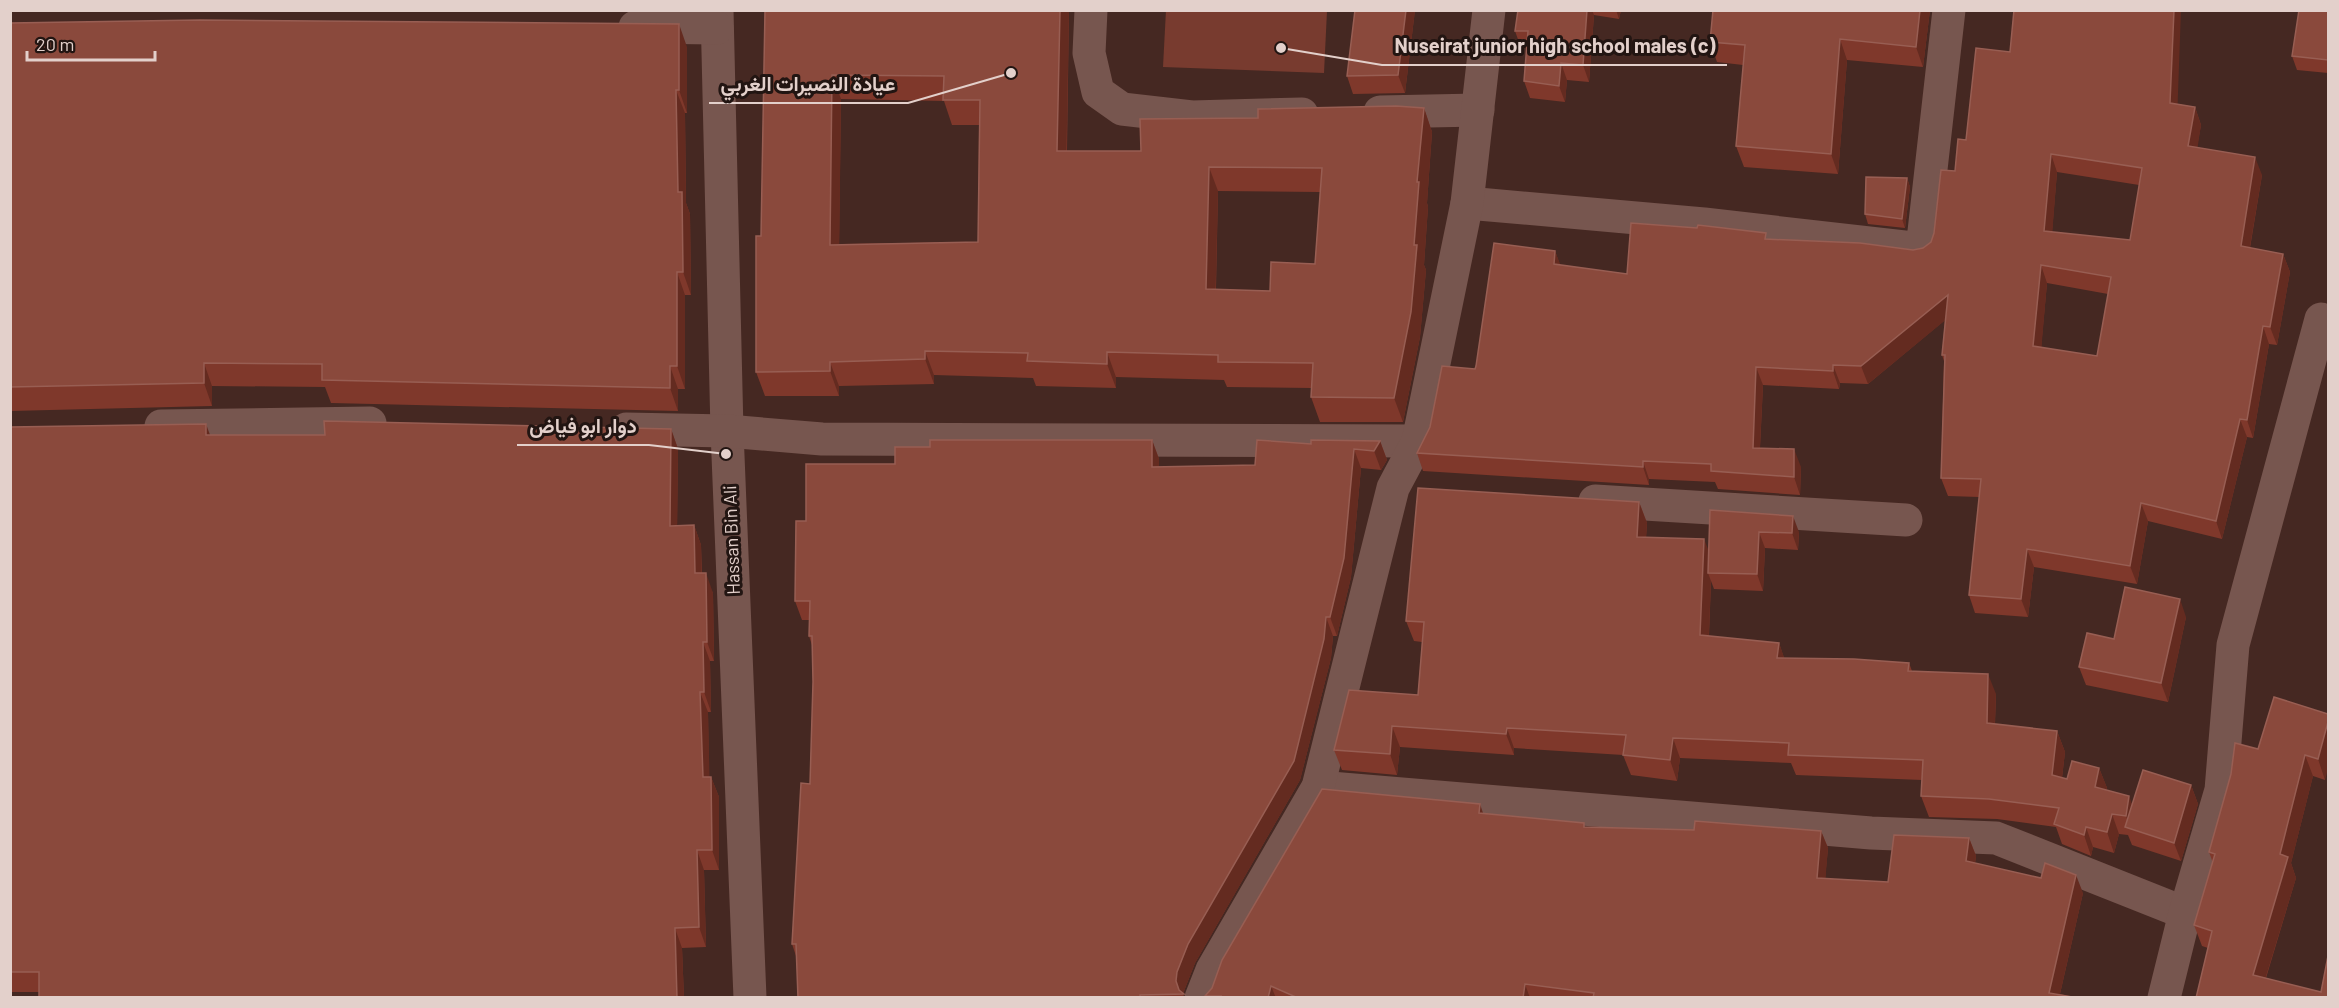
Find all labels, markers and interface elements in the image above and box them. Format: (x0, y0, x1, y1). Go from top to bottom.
scale bar (27, 24, 154, 62)
callout: Nuseirat junior high school males (c) (1382, 27, 1727, 65)
text: 20 m (36, 33, 74, 55)
text: Nuseirat junior high school males (c) (1394, 33, 1716, 57)
callout: عيادة النصيرات الغربي (709, 65, 908, 103)
text: عيادة النصيرات الغربي (721, 71, 895, 101)
callout: دوار ابو فياض (517, 407, 649, 445)
text: دوار ابو فياض (529, 413, 637, 439)
street label: Hassan Bin Ali (718, 485, 744, 595)

